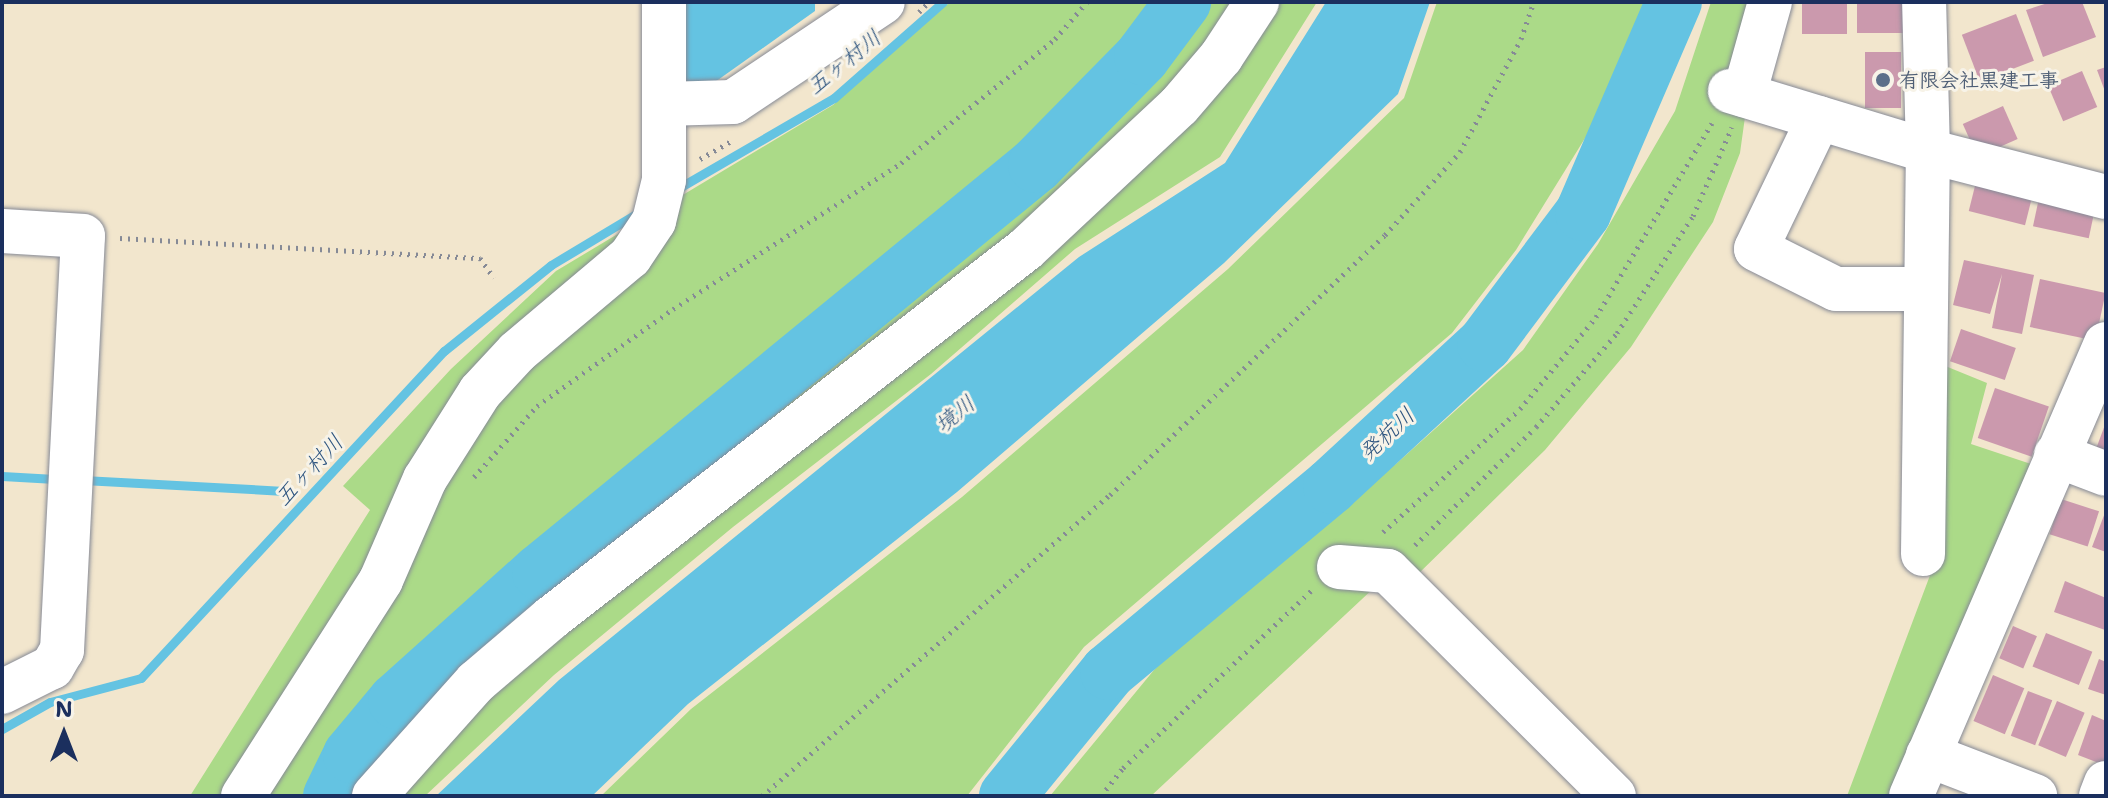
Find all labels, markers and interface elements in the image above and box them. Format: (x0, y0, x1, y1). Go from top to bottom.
water label: 五ヶ村川 (801, 24, 887, 100)
place label: 有限会社黒建工事 (1899, 68, 2059, 92)
marker: 有限会社黒建工事 (1874, 71, 1892, 89)
water label: 境川 (930, 390, 980, 438)
water label: 発杭川 (1354, 402, 1420, 466)
water label: 五ヶ村川 (269, 429, 349, 511)
north arrow (24, 694, 104, 774)
text: N (55, 695, 73, 724)

